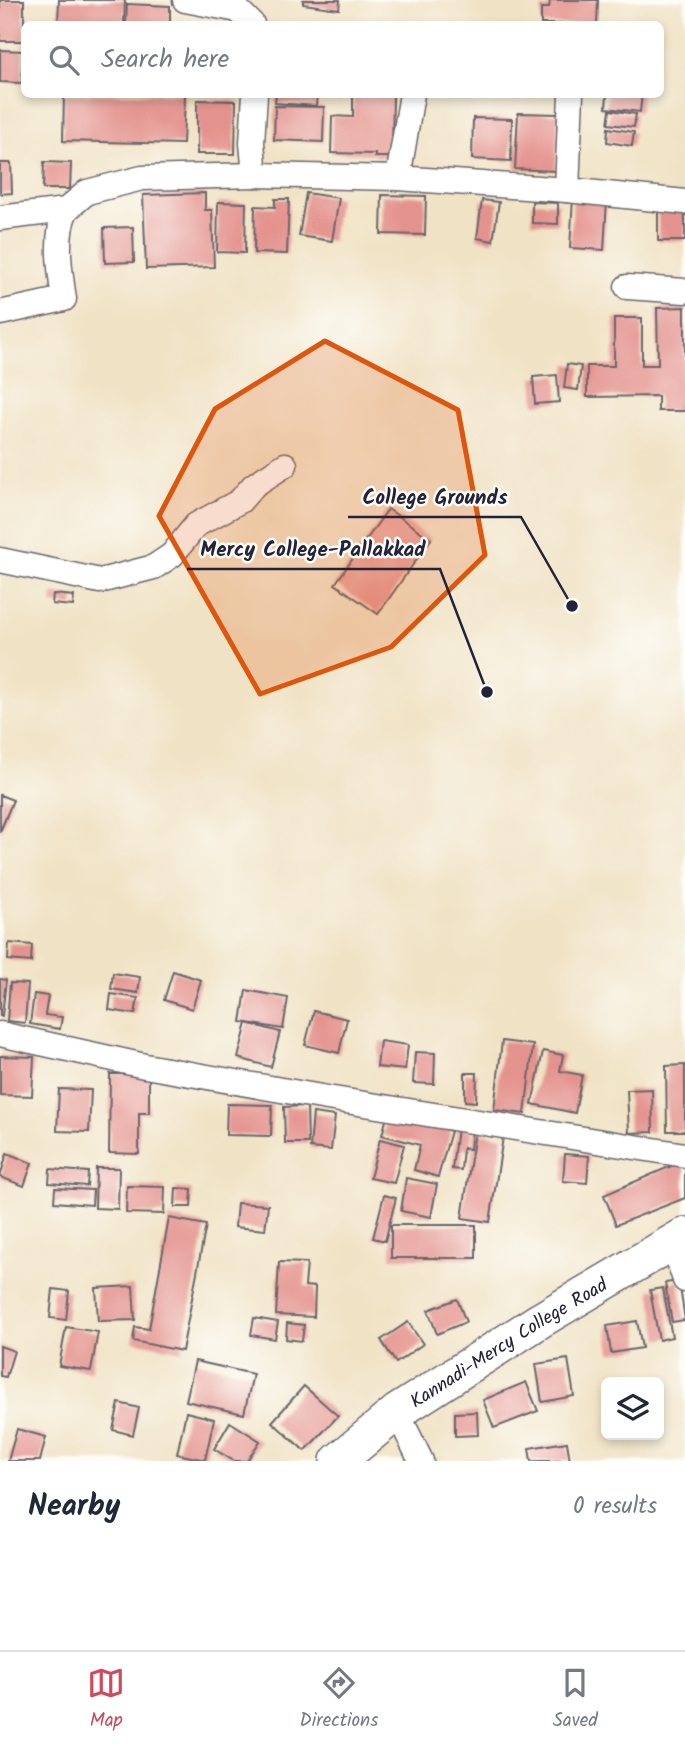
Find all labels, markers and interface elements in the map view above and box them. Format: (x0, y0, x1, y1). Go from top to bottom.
search box (21, 21, 664, 98)
text: Search here (101, 39, 229, 81)
icon: search (45, 41, 83, 79)
callout: College Grounds (348, 475, 521, 517)
text: College Grounds (362, 482, 508, 515)
callout: Mercy College-Pallakkad (187, 527, 440, 569)
text: Mercy College-Pallakkad (200, 534, 426, 567)
street label: Kannadi-Mercy College Road (404, 1271, 614, 1417)
map controls (601, 1377, 664, 1440)
button: layers (601, 1377, 664, 1440)
text: Nearby (28, 1483, 120, 1531)
text: 0 results (573, 1489, 657, 1525)
tab: Map (87, 1664, 125, 1736)
tab: Directions (300, 1664, 378, 1736)
tab: Saved (553, 1664, 598, 1736)

